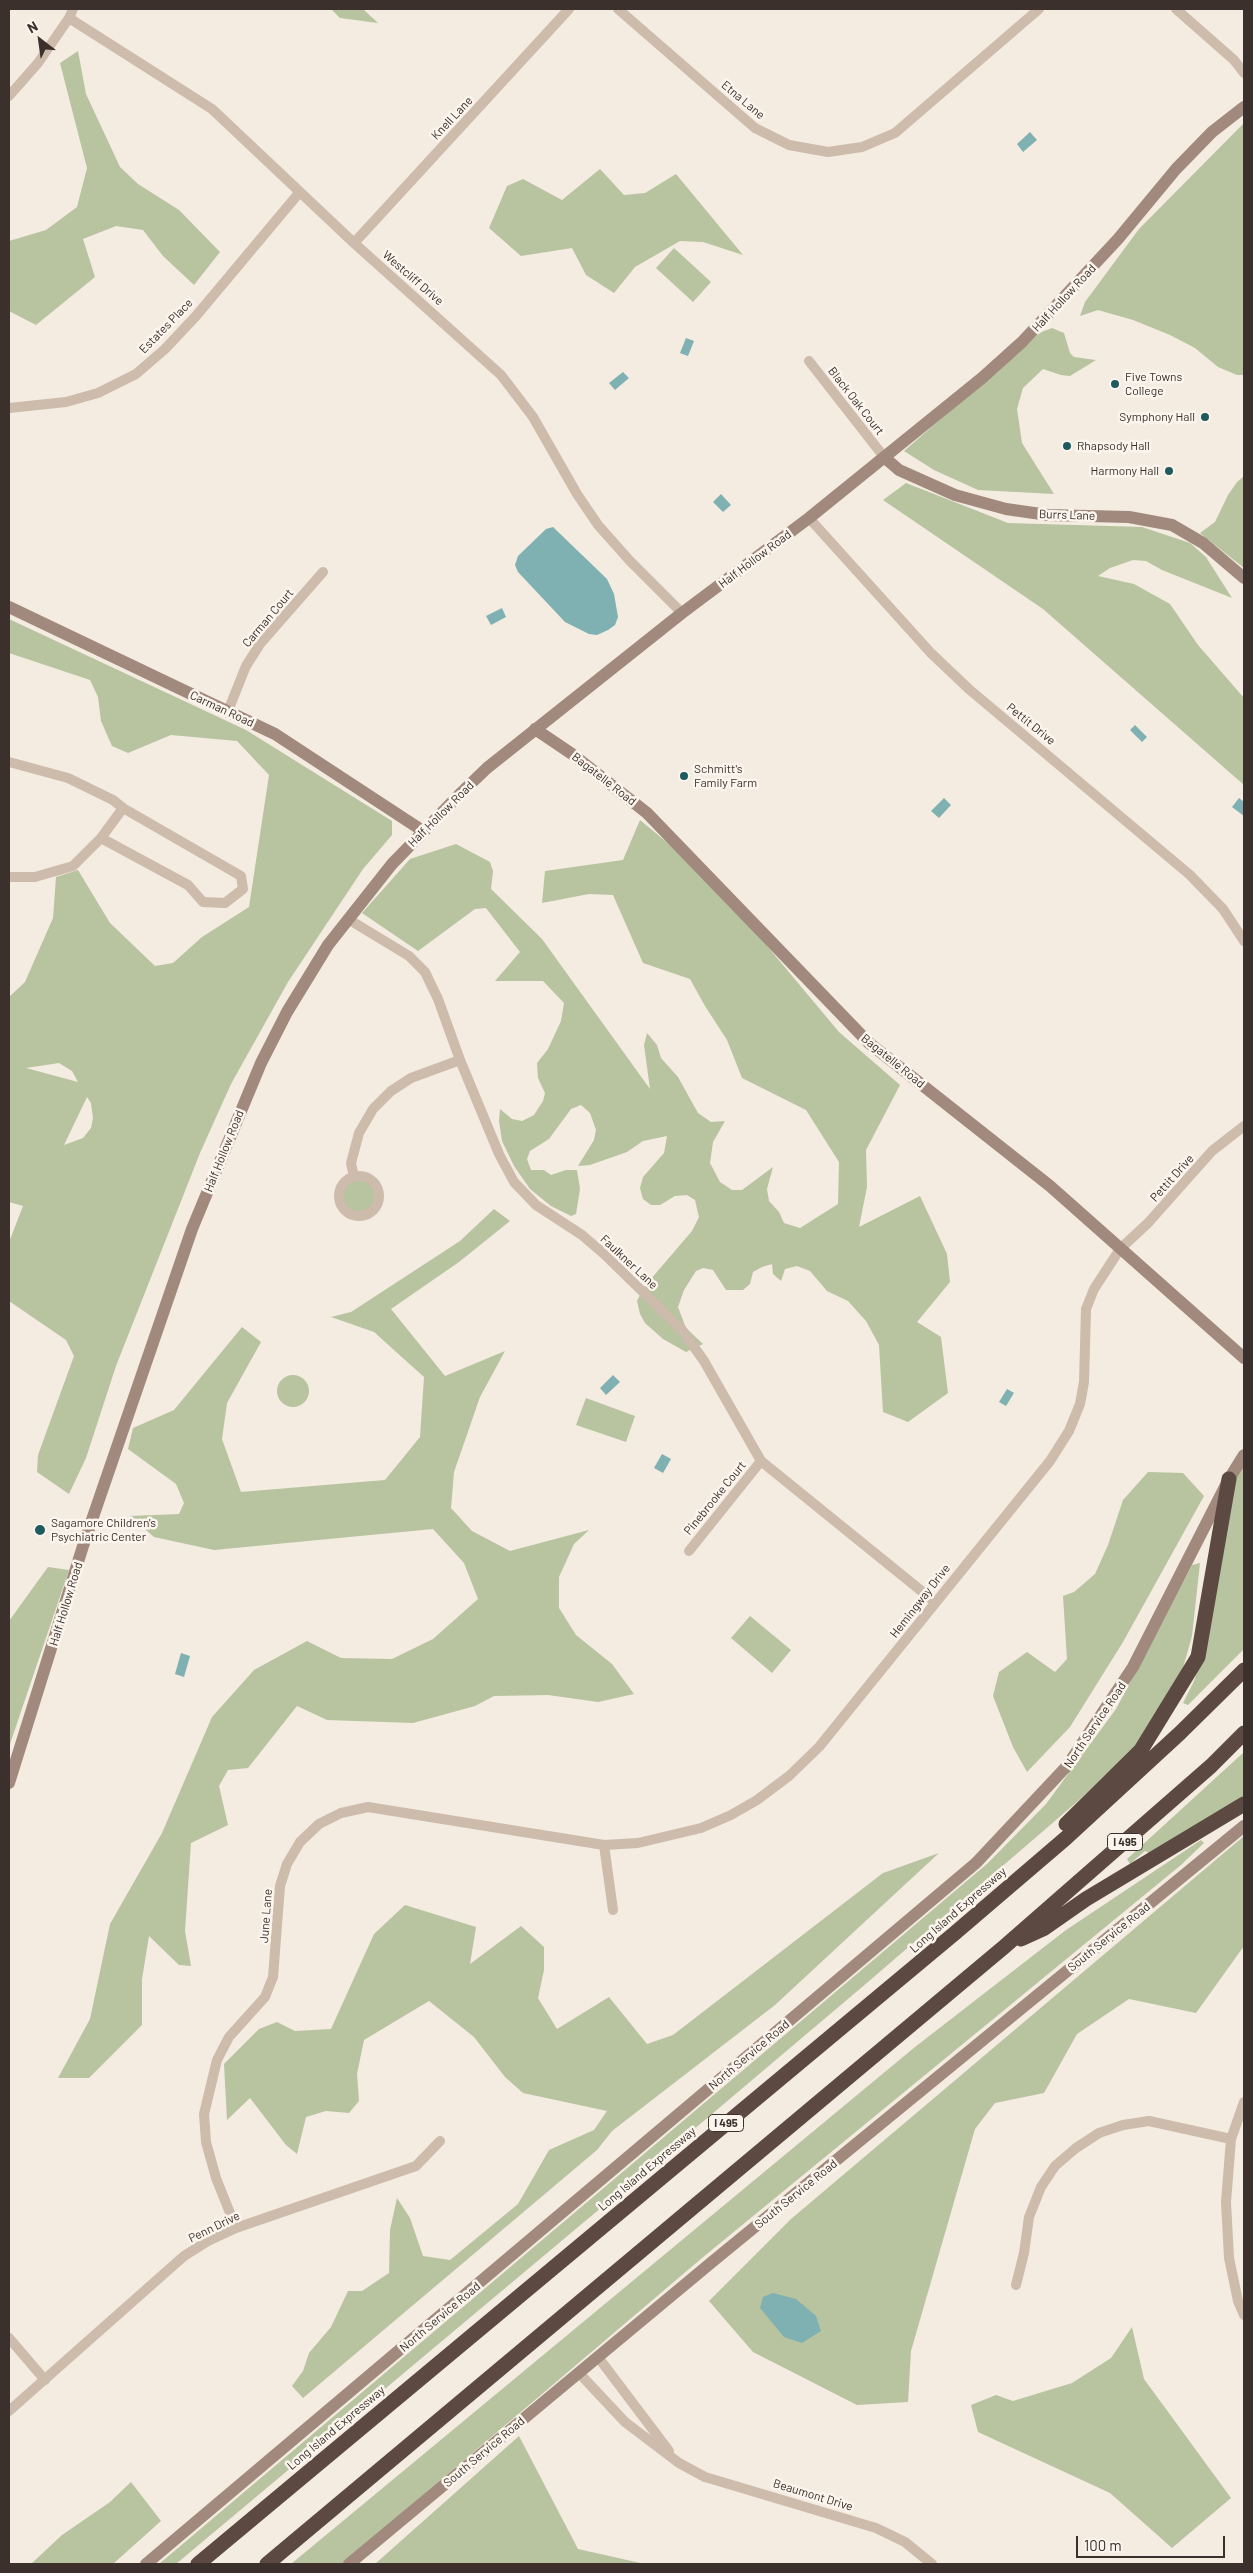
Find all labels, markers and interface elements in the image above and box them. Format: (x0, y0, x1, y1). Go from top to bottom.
north arrow (15, 15, 65, 65)
text: N (24, 17, 41, 36)
street label: Etna Lane (718, 78, 768, 122)
street label: Knell Lane (428, 93, 476, 143)
street label: Westcliff Drive (380, 248, 446, 308)
street label: Half Hollow Road (1029, 261, 1099, 335)
street label: Estates Place (136, 296, 196, 356)
street label: Black Oak Court (825, 364, 887, 438)
place label: Five Towns College (1125, 370, 1182, 398)
marker: Five Towns College (1109, 378, 1121, 390)
place label: Symphony Hall (1119, 410, 1195, 424)
marker: Symphony Hall (1199, 411, 1211, 423)
place label: Rhapsody Hall (1077, 439, 1150, 453)
marker: Rhapsody Hall (1061, 440, 1073, 452)
place label: Harmony Hall (1090, 464, 1159, 478)
marker: Harmony Hall (1163, 465, 1175, 477)
street label: Burrs Lane (1039, 507, 1095, 523)
street label: Half Hollow Road (716, 527, 794, 591)
street label: Carman Court (239, 586, 297, 650)
street label: Carman Road (188, 688, 256, 730)
street label: Pettit Drive (1004, 700, 1058, 748)
street label: Bagatelle Road (569, 749, 639, 809)
place label: Schmitt's Family Farm (694, 762, 757, 790)
marker: Schmitt's Family Farm (678, 770, 690, 782)
street label: Half Hollow Road (405, 778, 477, 850)
street label: Bagatelle Road (858, 1031, 928, 1091)
street label: Half Hollow Road (201, 1108, 247, 1194)
street label: Pettit Drive (1147, 1151, 1197, 1205)
street label: Faulkner Lane (597, 1232, 661, 1292)
street label: Pinebrooke Court (681, 1458, 749, 1538)
place label: Sagamore Children's Psychiatric Center (51, 1516, 156, 1544)
marker: Sagamore Children's Psychiatric Center (33, 1523, 47, 1537)
street label: Half Hollow Road (46, 1560, 86, 1648)
street label: Hemingway Drive (887, 1561, 953, 1641)
street label: North Service Road (1061, 1679, 1129, 1771)
road number: I 495 (1108, 1834, 1142, 1850)
street label: Long Island Expressway (907, 1864, 1009, 1956)
street label: June Lane (257, 1888, 275, 1944)
street label: South Service Road (1065, 1899, 1153, 1975)
street label: North Service Road (706, 2017, 792, 2093)
road number: I 495 (708, 2114, 744, 2132)
street label: Long Island Expressway (595, 2124, 699, 2214)
street label: South Service Road (752, 2156, 840, 2232)
street label: Penn Drive (186, 2208, 242, 2246)
street label: North Service Road (397, 2279, 483, 2355)
street label: Long Island Expressway (284, 2383, 388, 2473)
street label: South Service Road (440, 2414, 528, 2490)
street label: Beaumont Drive (771, 2476, 855, 2514)
scale bar (1078, 2526, 1227, 2558)
text: 100 m (1084, 2536, 1122, 2554)

